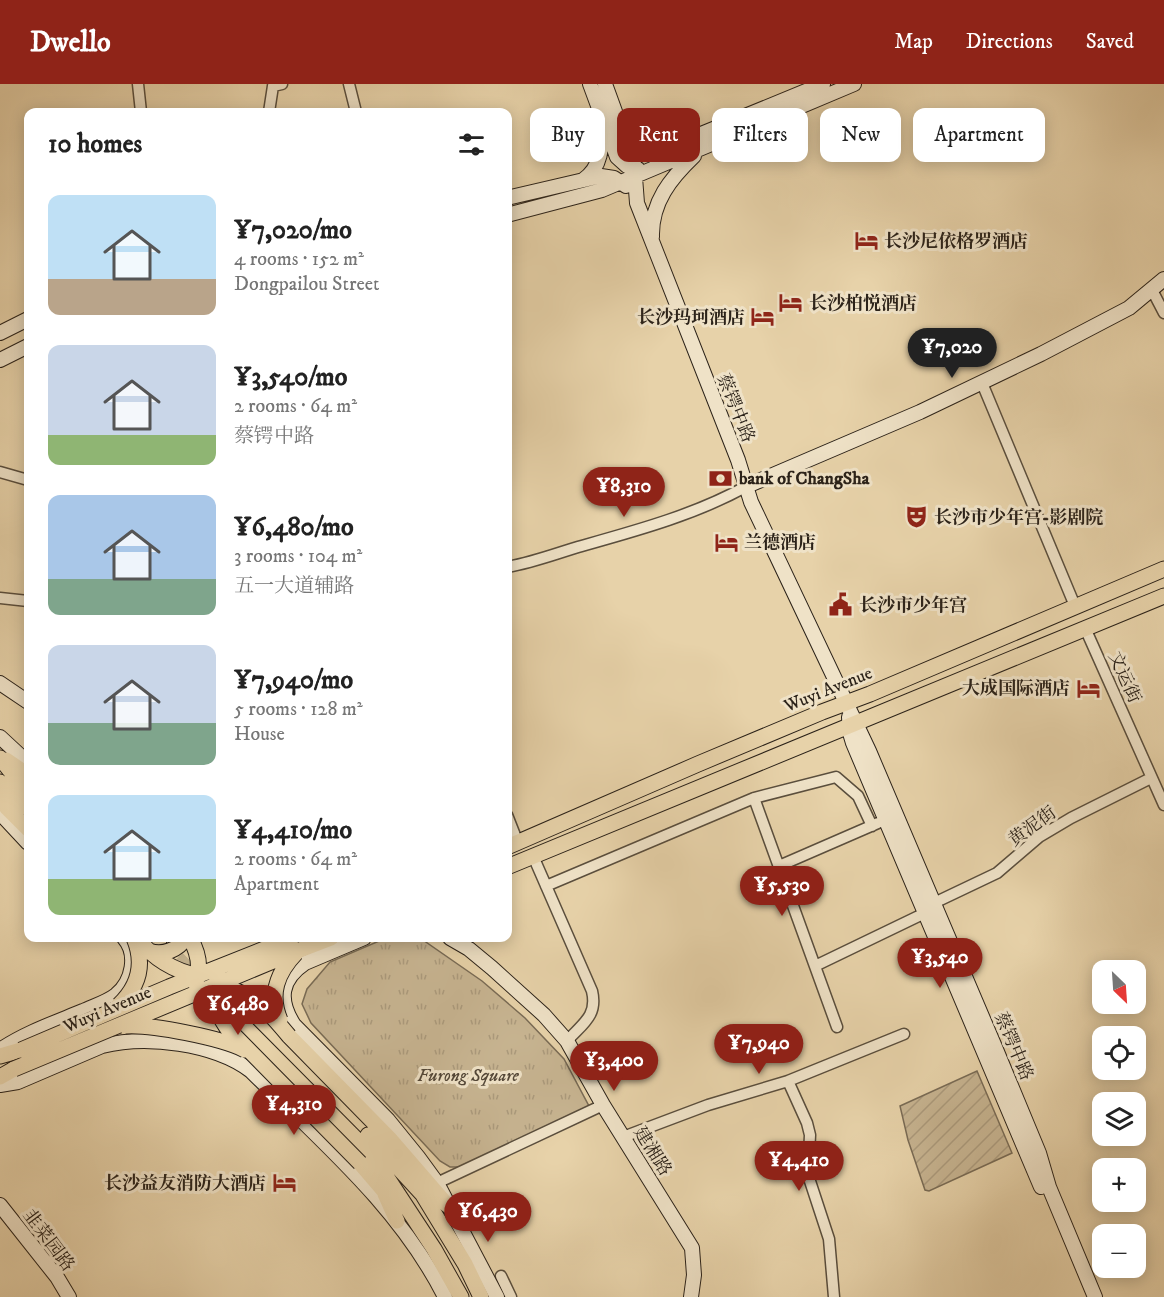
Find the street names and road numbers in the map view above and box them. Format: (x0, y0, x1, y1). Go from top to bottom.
street label: 蔡锷中路 (711, 371, 759, 446)
street label: 文运街 (1103, 648, 1145, 707)
street label: Wuyi Avenue (780, 662, 876, 718)
street label: 黄泥街 (1004, 802, 1061, 852)
street label: Wuyi Avenue (59, 982, 155, 1039)
street label: 蔡锷中路 (989, 1009, 1037, 1084)
street label: 建湘路 (629, 1123, 676, 1180)
street label: 韭菜园路 (18, 1205, 79, 1276)

